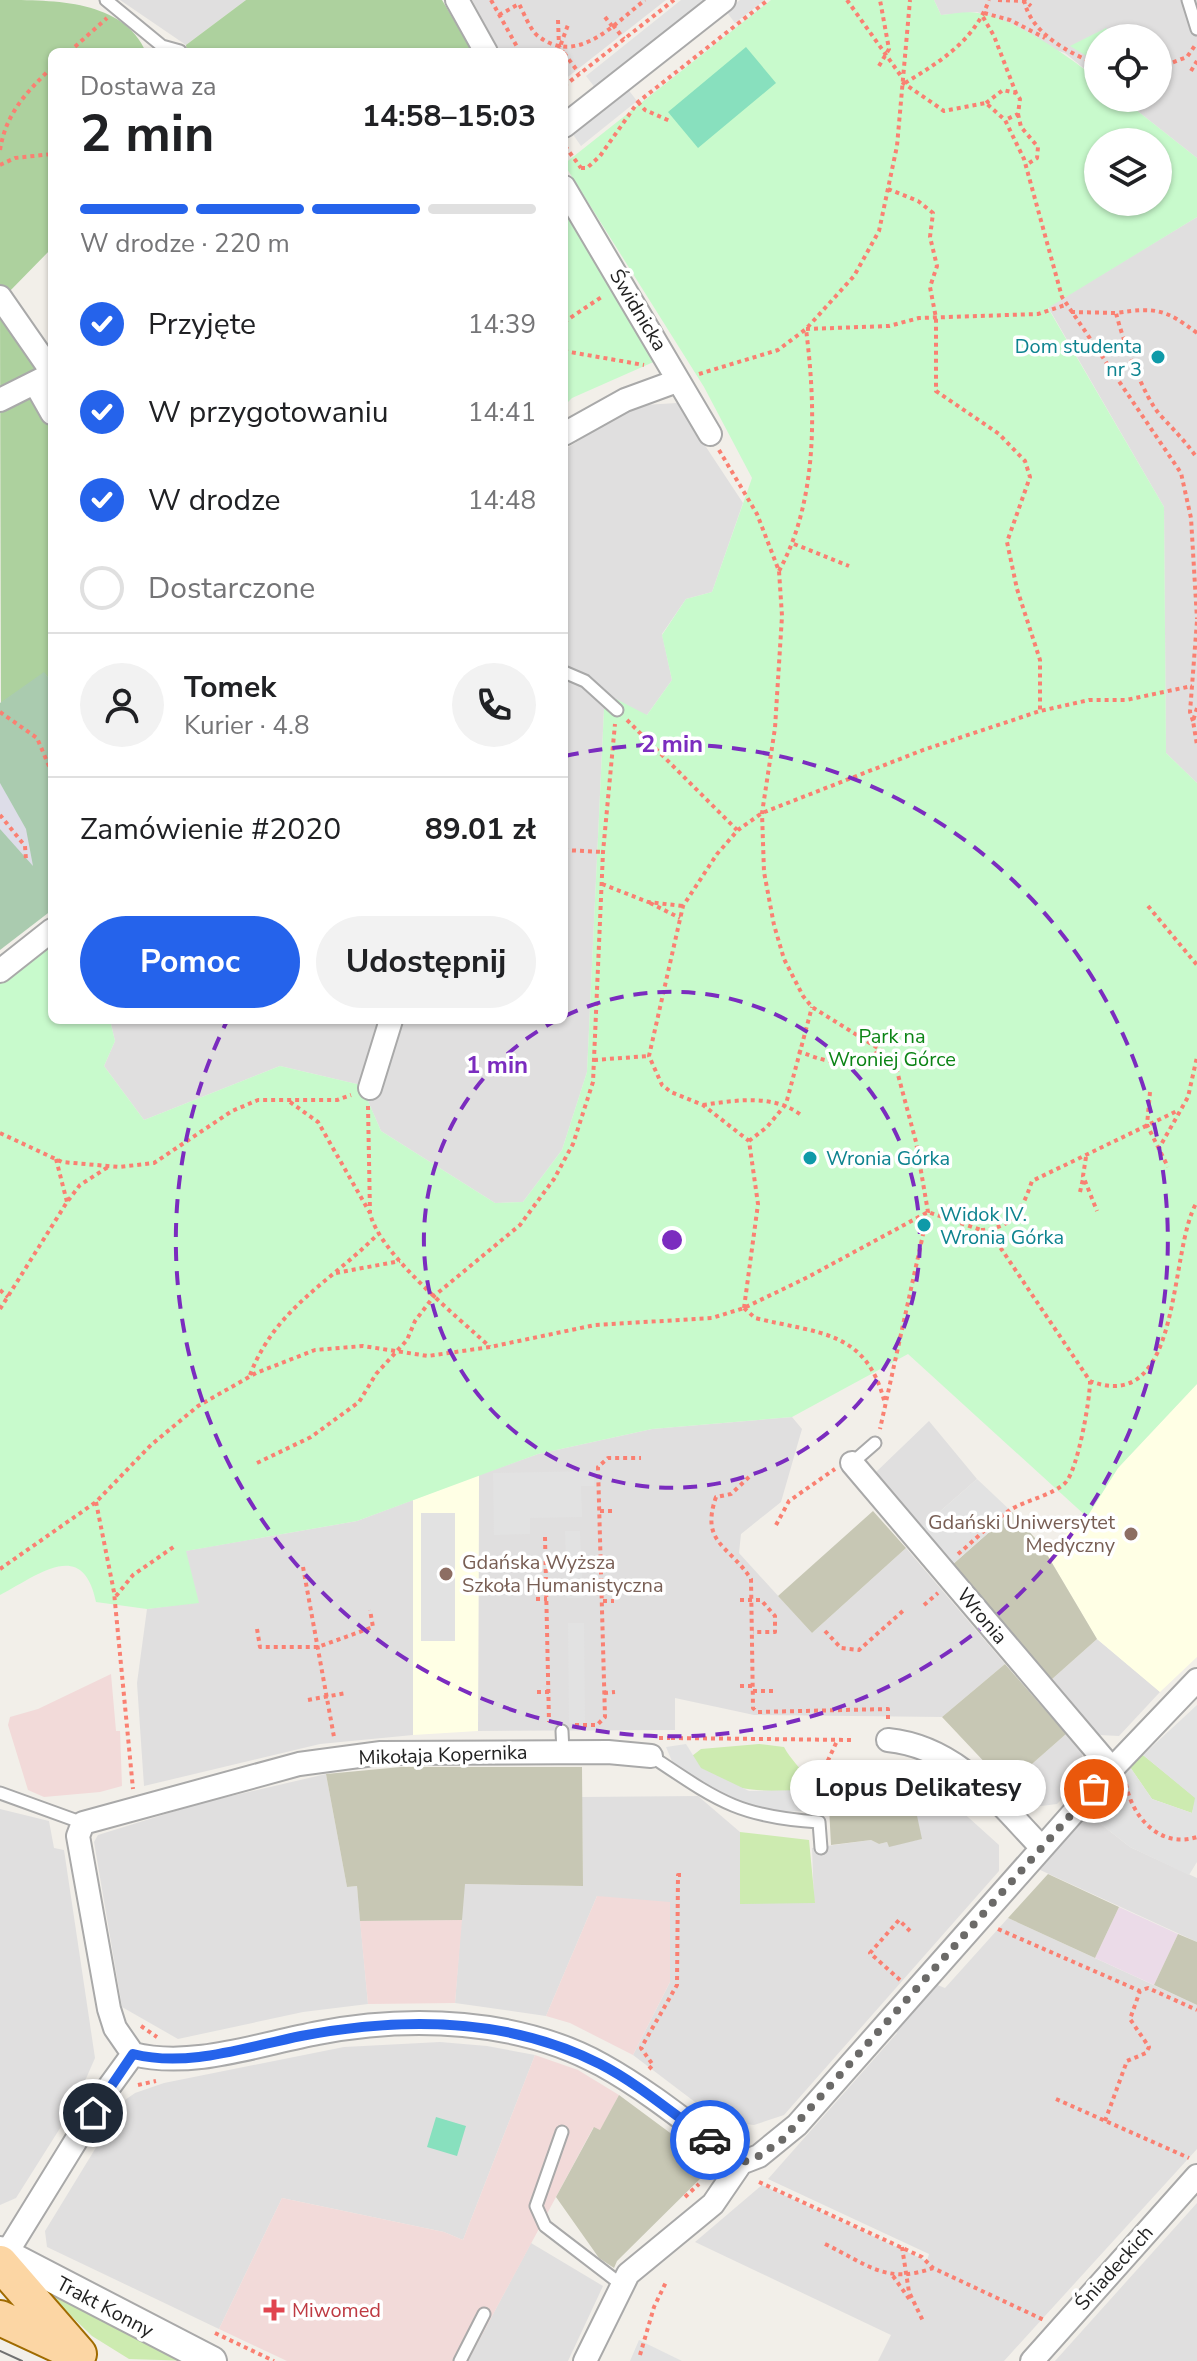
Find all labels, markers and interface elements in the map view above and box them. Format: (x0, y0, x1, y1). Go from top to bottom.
map controls (1084, 24, 1172, 216)
button: locate (1084, 24, 1172, 112)
text: Dostawa za (80, 69, 217, 104)
text: 14:58–15:03 (362, 96, 536, 137)
text: 2 min (80, 98, 215, 169)
button: layers (1084, 128, 1172, 216)
text: W drodze · 220 m (80, 226, 290, 261)
street label: Świdnicka (603, 264, 673, 356)
icon: check (80, 302, 124, 346)
text: Przyjęte (148, 304, 256, 345)
text: 14:39 (468, 307, 536, 342)
place label: Dom studenta nr 3 (1015, 333, 1142, 383)
marker: Dom studenta nr 3 (1149, 348, 1167, 366)
icon: check (80, 390, 124, 434)
text: W przygotowaniu (148, 392, 389, 433)
text: 14:41 (468, 395, 536, 430)
icon: check (80, 478, 124, 522)
text: W drodze (148, 480, 281, 521)
text: 14:48 (468, 483, 536, 518)
text: Dostarczone (148, 568, 315, 609)
button: person (80, 663, 164, 747)
button: phone (452, 663, 536, 747)
text: Tomek (184, 667, 276, 708)
text: Kurier · 4.8 (184, 708, 309, 743)
text: 2 min (641, 728, 703, 760)
text: Zamówienie #2020 (80, 809, 341, 850)
text: 89.01 zł (425, 809, 536, 850)
button: Pomoc (80, 916, 300, 1008)
button: Udostępnij (316, 916, 536, 1008)
park label: Park na Wroniej Górce (828, 1023, 956, 1073)
text: 1 min (466, 1049, 528, 1081)
place label: Wronia Górka (826, 1145, 950, 1172)
marker: Wronia Górka (801, 1149, 819, 1167)
place label: Widok IV. Wronia Górka (940, 1201, 1064, 1251)
marker: Widok IV. Wronia Górka (915, 1216, 933, 1234)
centre of rings (658, 1226, 686, 1254)
place label: Gdański Uniwersytet Medyczny (928, 1509, 1116, 1559)
marker: Gdański Uniwersytet Medyczny (1122, 1525, 1140, 1543)
place label: Gdańska Wyższa Szkoła Humanistyczna (462, 1549, 664, 1599)
marker: Gdańska Wyższa Szkoła Humanistyczna (437, 1565, 455, 1583)
street label: Wronia (951, 1582, 1013, 1650)
street label: Mikołaja Kopernika (358, 1739, 528, 1771)
pin (1060, 1755, 1128, 1823)
callout: Lopus Delikatesy (790, 1761, 1046, 1817)
icon: bag (1072, 1767, 1116, 1811)
text: Lopus Delikatesy (815, 1770, 1021, 1805)
pin (59, 2079, 127, 2147)
icon: home (71, 2091, 115, 2135)
courier (670, 2100, 750, 2180)
icon: car (688, 2118, 732, 2162)
street label: Śniadeckich (1069, 2220, 1159, 2316)
street label: Trakt Konny (52, 2270, 159, 2344)
place label: Miwomed (292, 2297, 381, 2324)
marker: Miwomed (263, 2299, 285, 2321)

